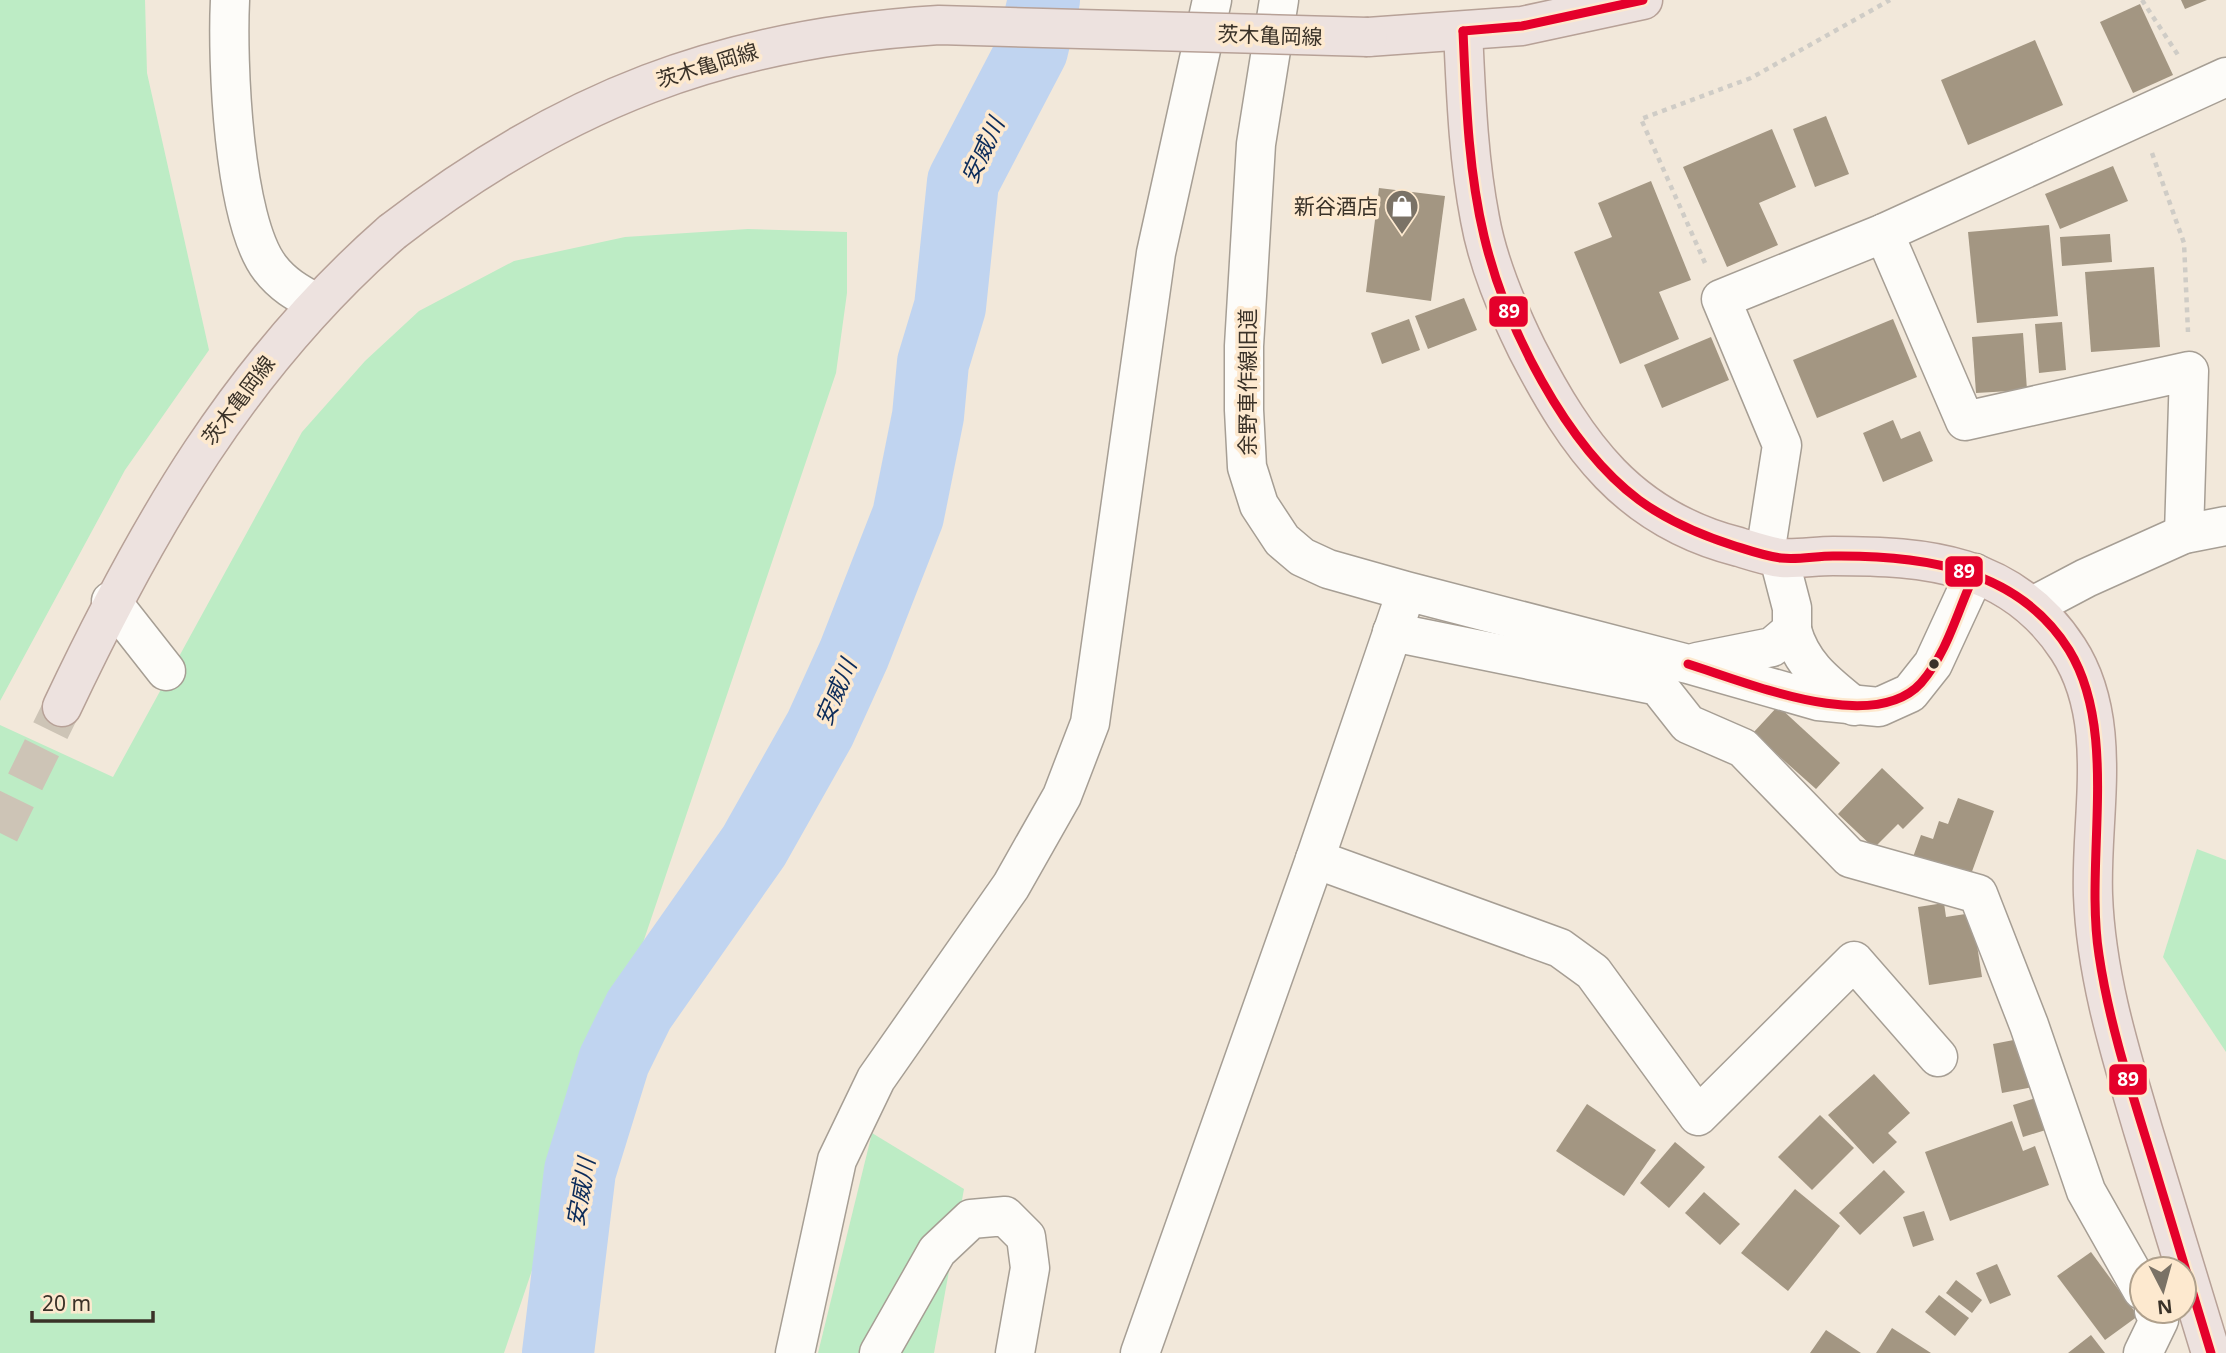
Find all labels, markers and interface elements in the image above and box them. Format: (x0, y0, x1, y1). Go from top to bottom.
street label: 茨木亀岡線 (1217, 19, 1323, 51)
street label: 茨木亀岡線 (653, 36, 761, 94)
water label: 安威川 (953, 109, 1012, 188)
shop icon: 新谷酒店 (1383, 187, 1421, 236)
place label: 新谷酒店 (1294, 192, 1378, 220)
line badge: 89 (1488, 295, 1529, 328)
text: 89 (1498, 298, 1520, 324)
street label: 余野車作線旧道 (1233, 309, 1261, 456)
street label: 茨木亀岡線 (195, 350, 281, 450)
line badge: 89 (1944, 555, 1984, 588)
text: 89 (1953, 558, 1975, 584)
water label: 安威川 (807, 651, 864, 730)
unlabelled marker (1927, 657, 1941, 671)
line badge: 89 (2108, 1063, 2148, 1096)
text: 89 (2117, 1066, 2139, 1092)
water label: 安威川 (558, 1152, 602, 1229)
north arrow (2128, 1255, 2198, 1325)
scale bar (32, 1280, 152, 1324)
text: 20 m (42, 1289, 91, 1317)
text: N (2156, 1293, 2174, 1321)

